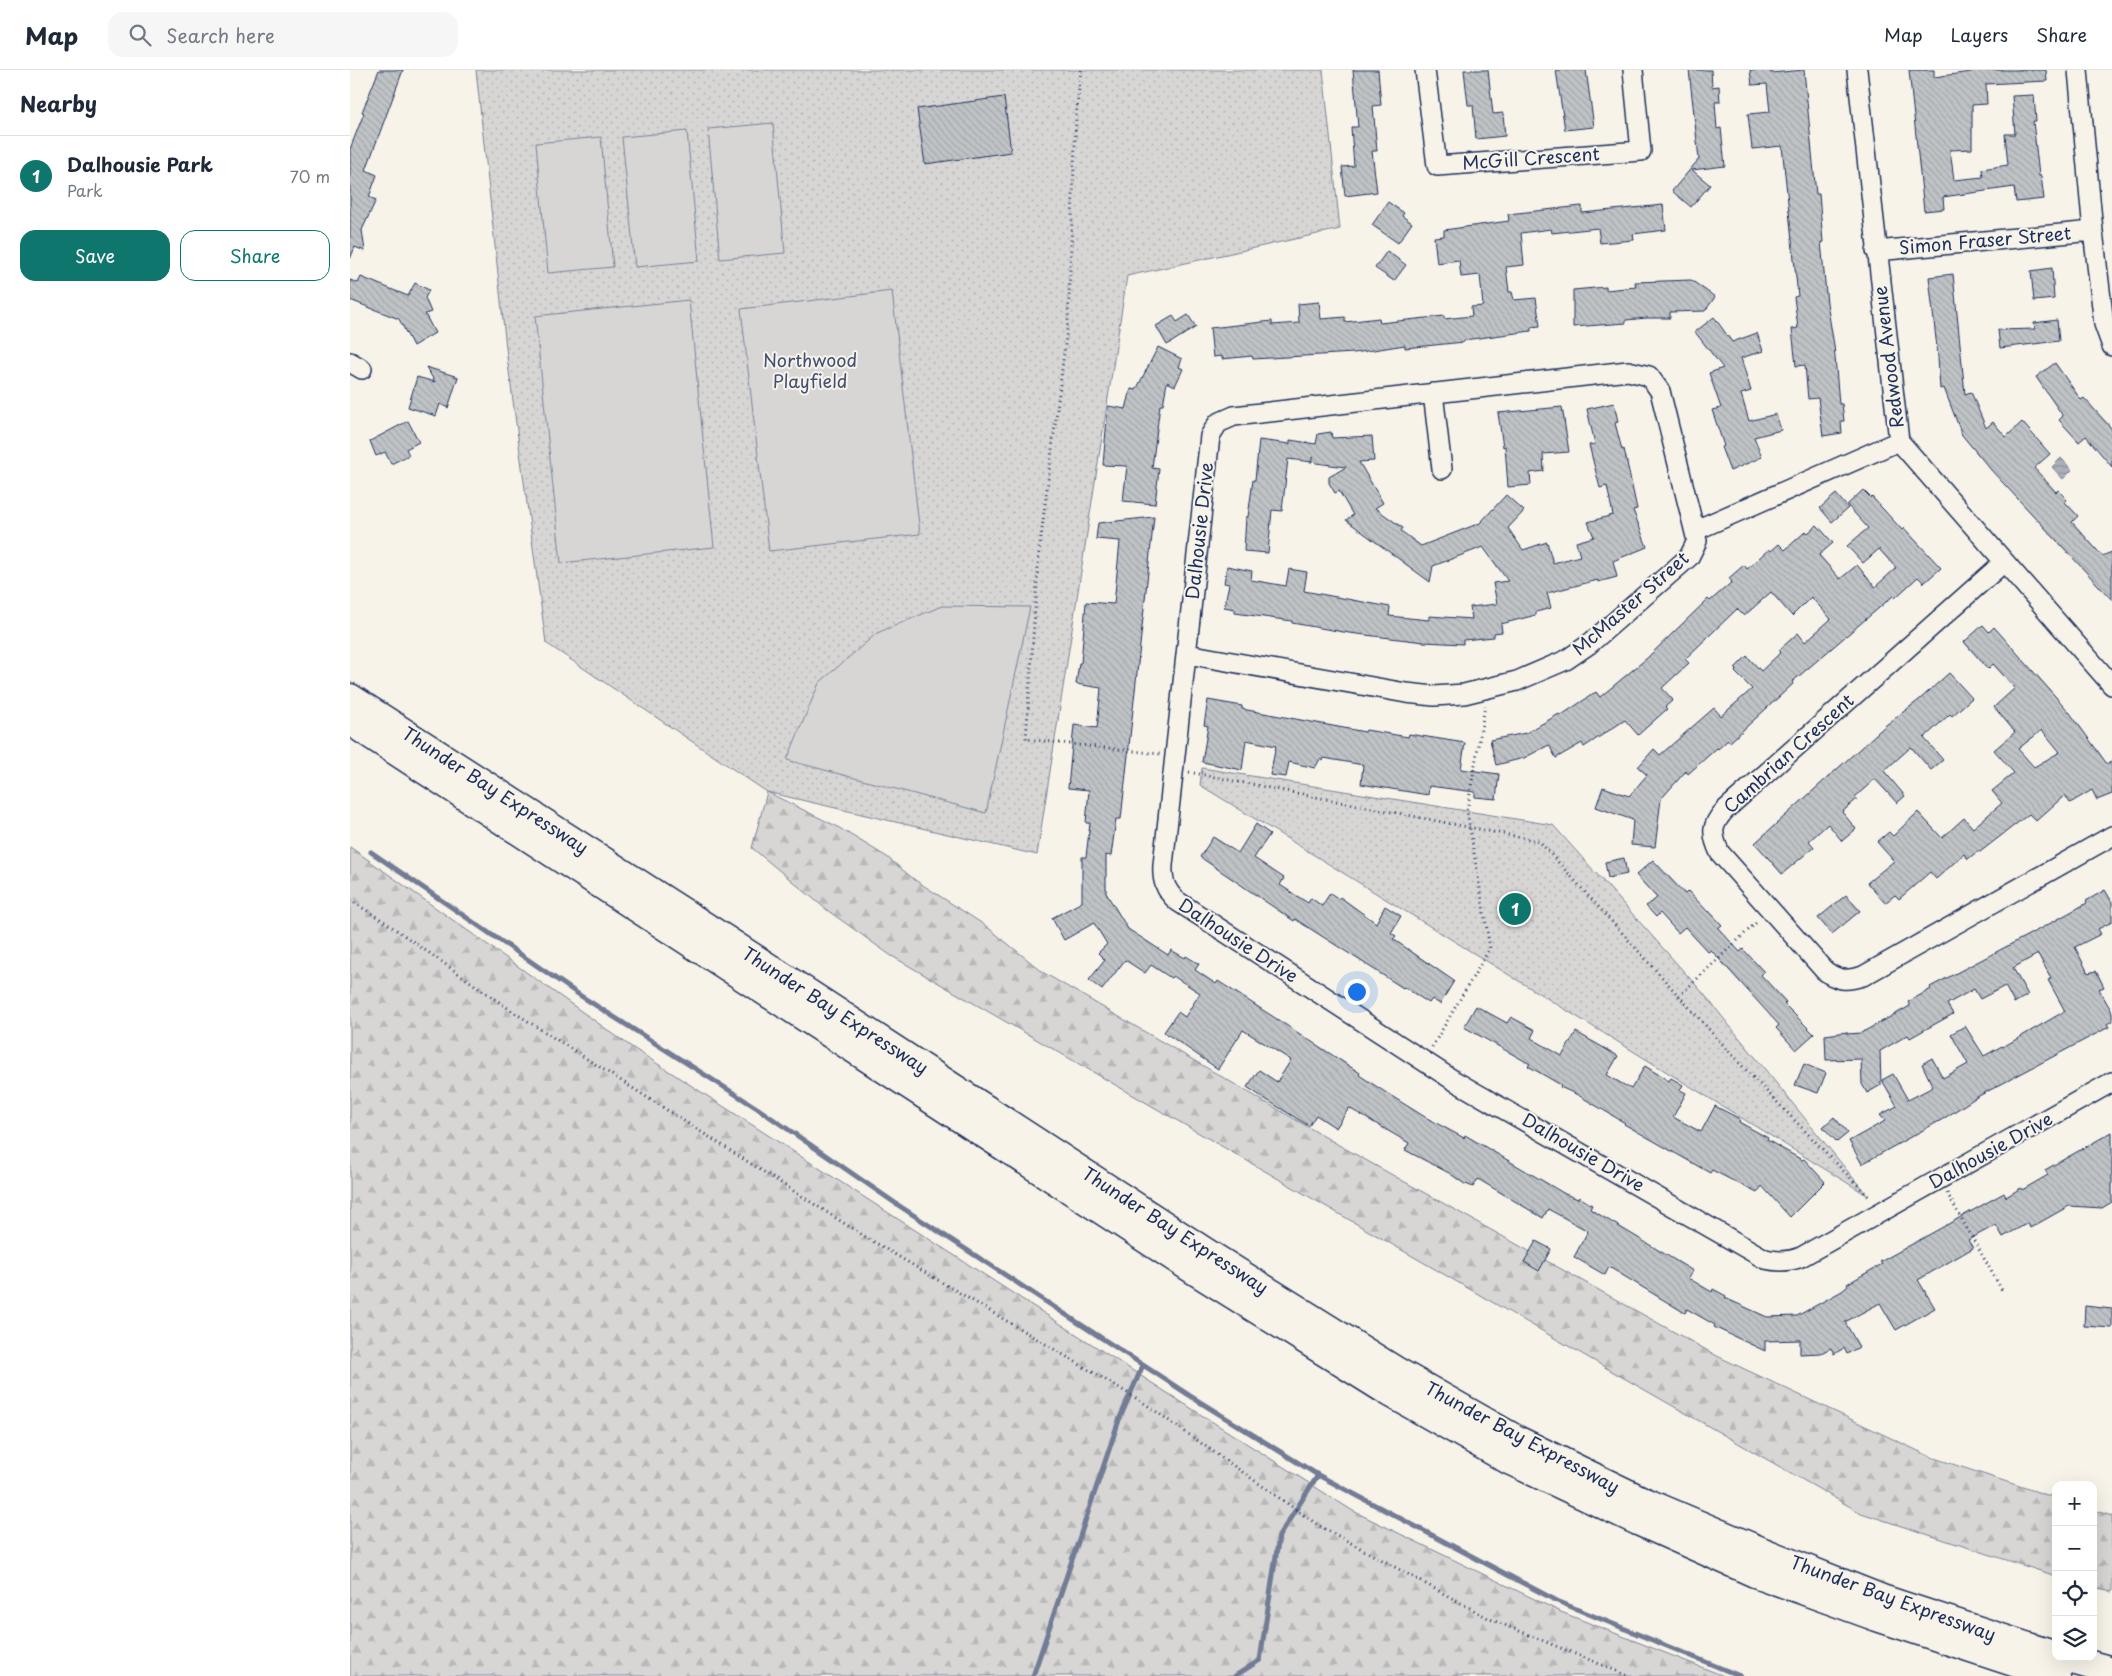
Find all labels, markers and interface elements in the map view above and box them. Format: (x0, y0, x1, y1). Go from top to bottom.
search box (108, 12, 458, 57)
text: Map (25, 17, 78, 53)
icon: search (126, 21, 154, 49)
text: Search here (166, 21, 275, 49)
text: Map (1884, 21, 1923, 48)
text: Layers (1951, 21, 2008, 48)
text: Share (2036, 21, 2087, 48)
text: Nearby (20, 87, 97, 119)
street label: McGill Crescent (1461, 139, 1600, 176)
text: Dalhousie Park (67, 150, 213, 178)
text: 1 (32, 164, 40, 188)
text: 70 m (290, 164, 330, 188)
text: Park (67, 178, 103, 202)
street label: Simon Fraser Street (1898, 219, 2072, 260)
button: Save (20, 230, 170, 281)
button: Share (180, 230, 330, 281)
street label: Redwood Avenue (1865, 284, 1910, 430)
park label: Northwood Playfield (763, 346, 857, 394)
street label: Dalhousie Drive (1178, 461, 1219, 601)
street label: McMaster Street (1566, 544, 1694, 661)
street label: Cambrian Crescent (1717, 687, 1859, 819)
street label: Thunder Bay Expressway (398, 719, 594, 860)
pin: 1 (1499, 890, 1531, 928)
street label: Dalhousie Drive (1174, 891, 1304, 989)
street label: Thunder Bay Expressway (738, 939, 934, 1080)
your location (1344, 979, 1370, 1005)
street label: Dalhousie Drive (1924, 1105, 2057, 1195)
street label: Dalhousie Drive (1517, 1106, 1650, 1198)
street label: Thunder Bay Expressway (1078, 1159, 1274, 1300)
street label: Thunder Bay Expressway (1421, 1374, 1625, 1499)
map controls (2052, 1481, 2097, 1661)
button: + (2052, 1481, 2097, 1526)
button: − (2052, 1526, 2097, 1571)
street label: Thunder Bay Expressway (1787, 1548, 2000, 1647)
button: locate (2052, 1571, 2097, 1616)
button: layers (2052, 1616, 2097, 1661)

